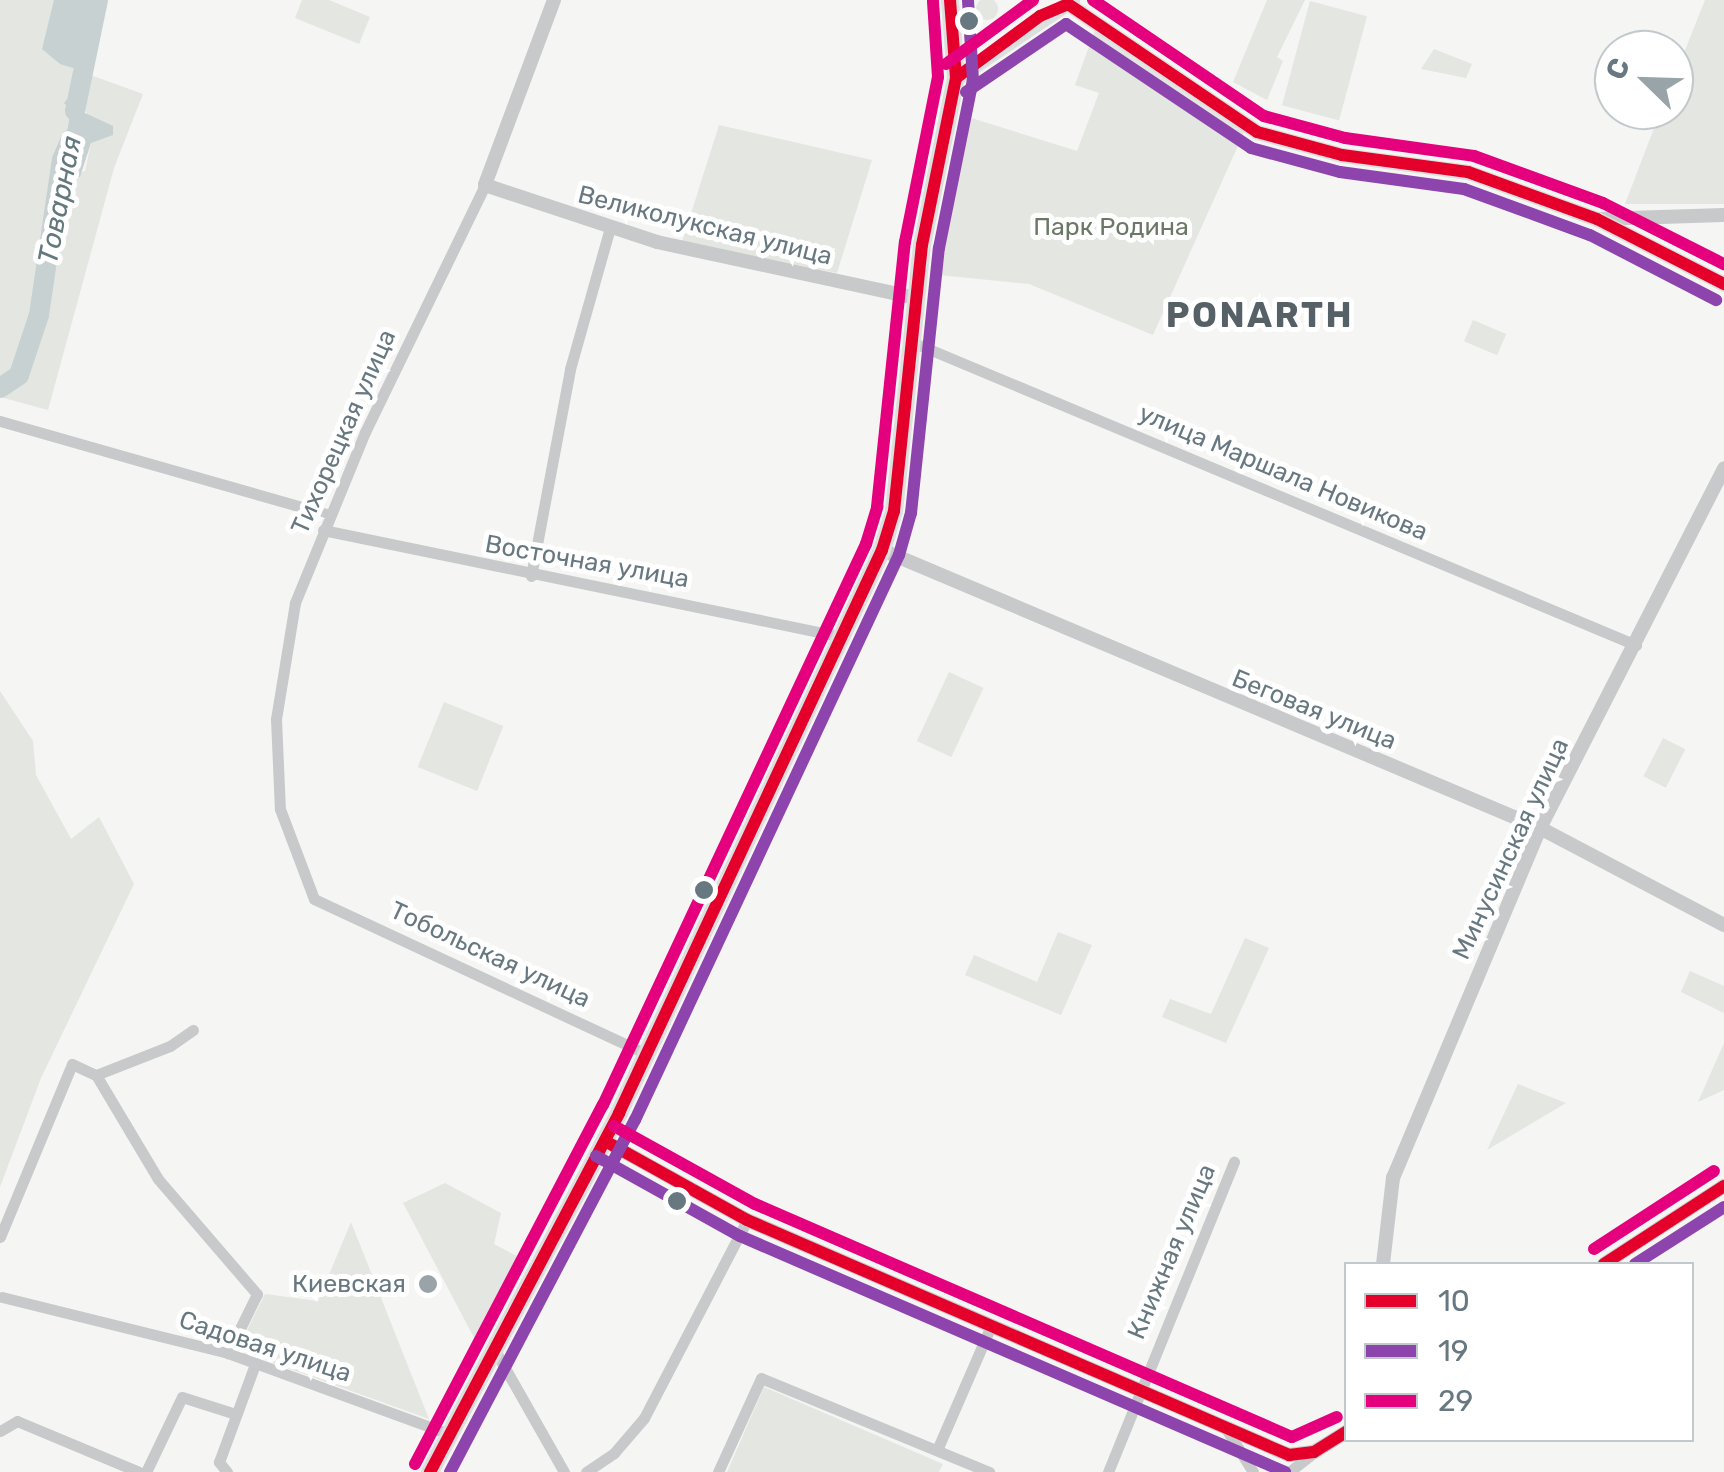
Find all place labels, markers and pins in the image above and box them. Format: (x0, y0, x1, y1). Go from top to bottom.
unlabelled marker (959, 11, 979, 31)
unlabelled marker (694, 880, 714, 900)
unlabelled marker (667, 1191, 687, 1211)
place label: Киевская (292, 1269, 406, 1299)
marker: Киевская (415, 1271, 441, 1297)

